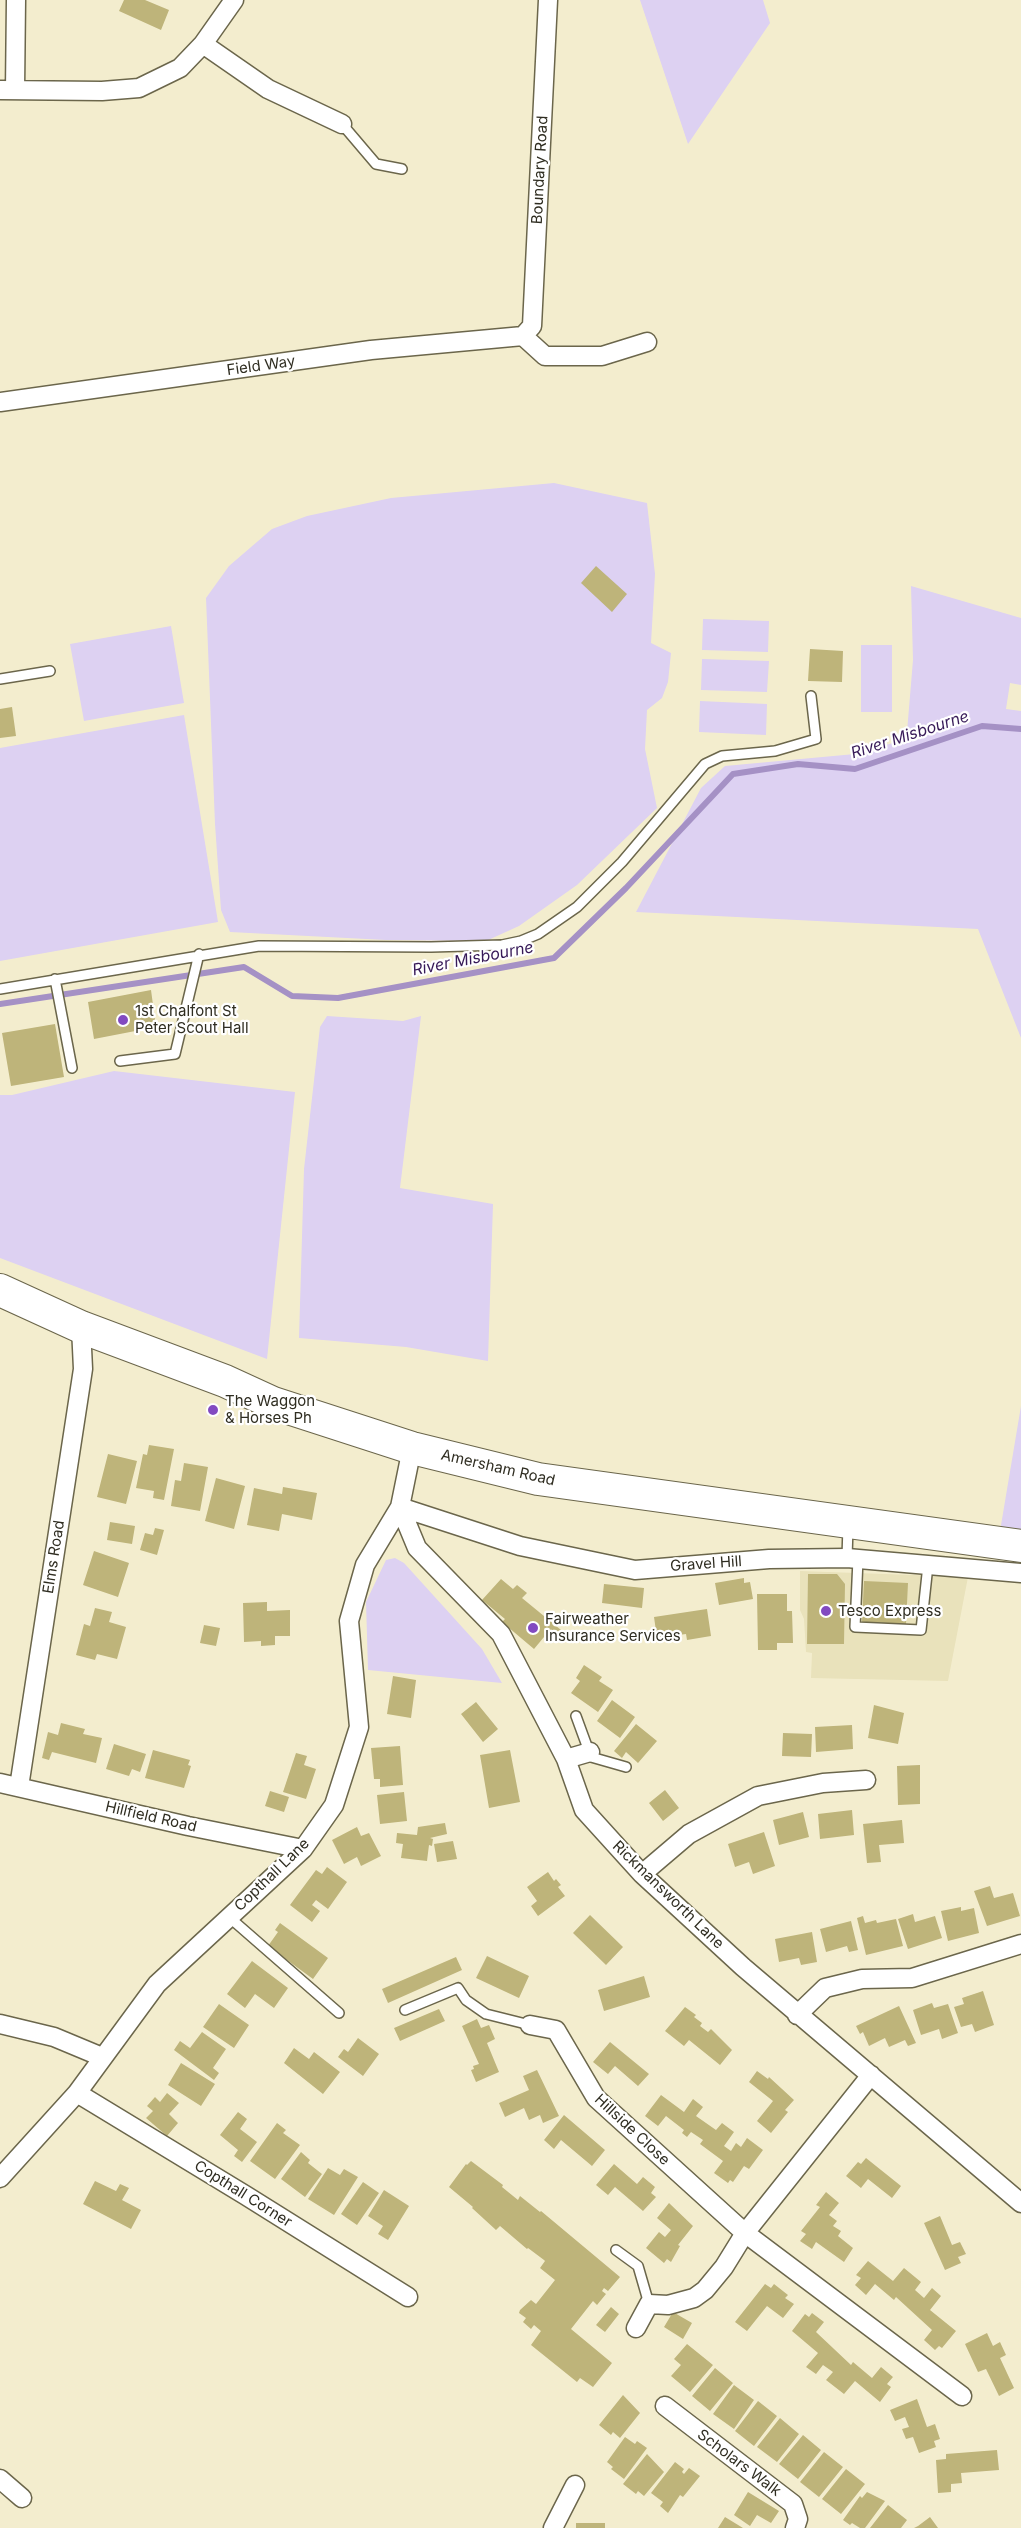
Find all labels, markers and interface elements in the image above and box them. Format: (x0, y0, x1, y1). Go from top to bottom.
street label: Boundary Road (528, 115, 552, 225)
street label: Field Way (226, 352, 296, 380)
water label: River Misbourne (848, 707, 972, 763)
water label: River Misbourne (411, 938, 535, 980)
place label: 1st Chalfont St Peter Scout Hall (135, 1002, 249, 1037)
marker: 1st Chalfont St Peter Scout Hall (116, 1013, 130, 1027)
place label: The Waggon & Horses Ph (225, 1392, 315, 1427)
marker: The Waggon & Horses Ph (206, 1403, 220, 1417)
street label: Amersham Road (439, 1446, 557, 1490)
street label: Elms Road (39, 1519, 69, 1595)
street label: Gravel Hill (670, 1553, 742, 1575)
place label: Tesco Express (838, 1602, 941, 1620)
marker: Tesco Express (819, 1604, 833, 1618)
place label: Fairweather Insurance Services (545, 1610, 681, 1645)
marker: Fairweather Insurance Services (526, 1621, 540, 1635)
street label: Hillfield Road (104, 1798, 198, 1836)
street label: Copthall Lane (231, 1835, 313, 1915)
street label: Rickmansworth Lane (609, 1837, 727, 1953)
street label: Hillside Close (591, 2091, 673, 2169)
street label: Copthall Corner (191, 2157, 295, 2231)
street label: Scholars Walk (694, 2426, 784, 2500)

